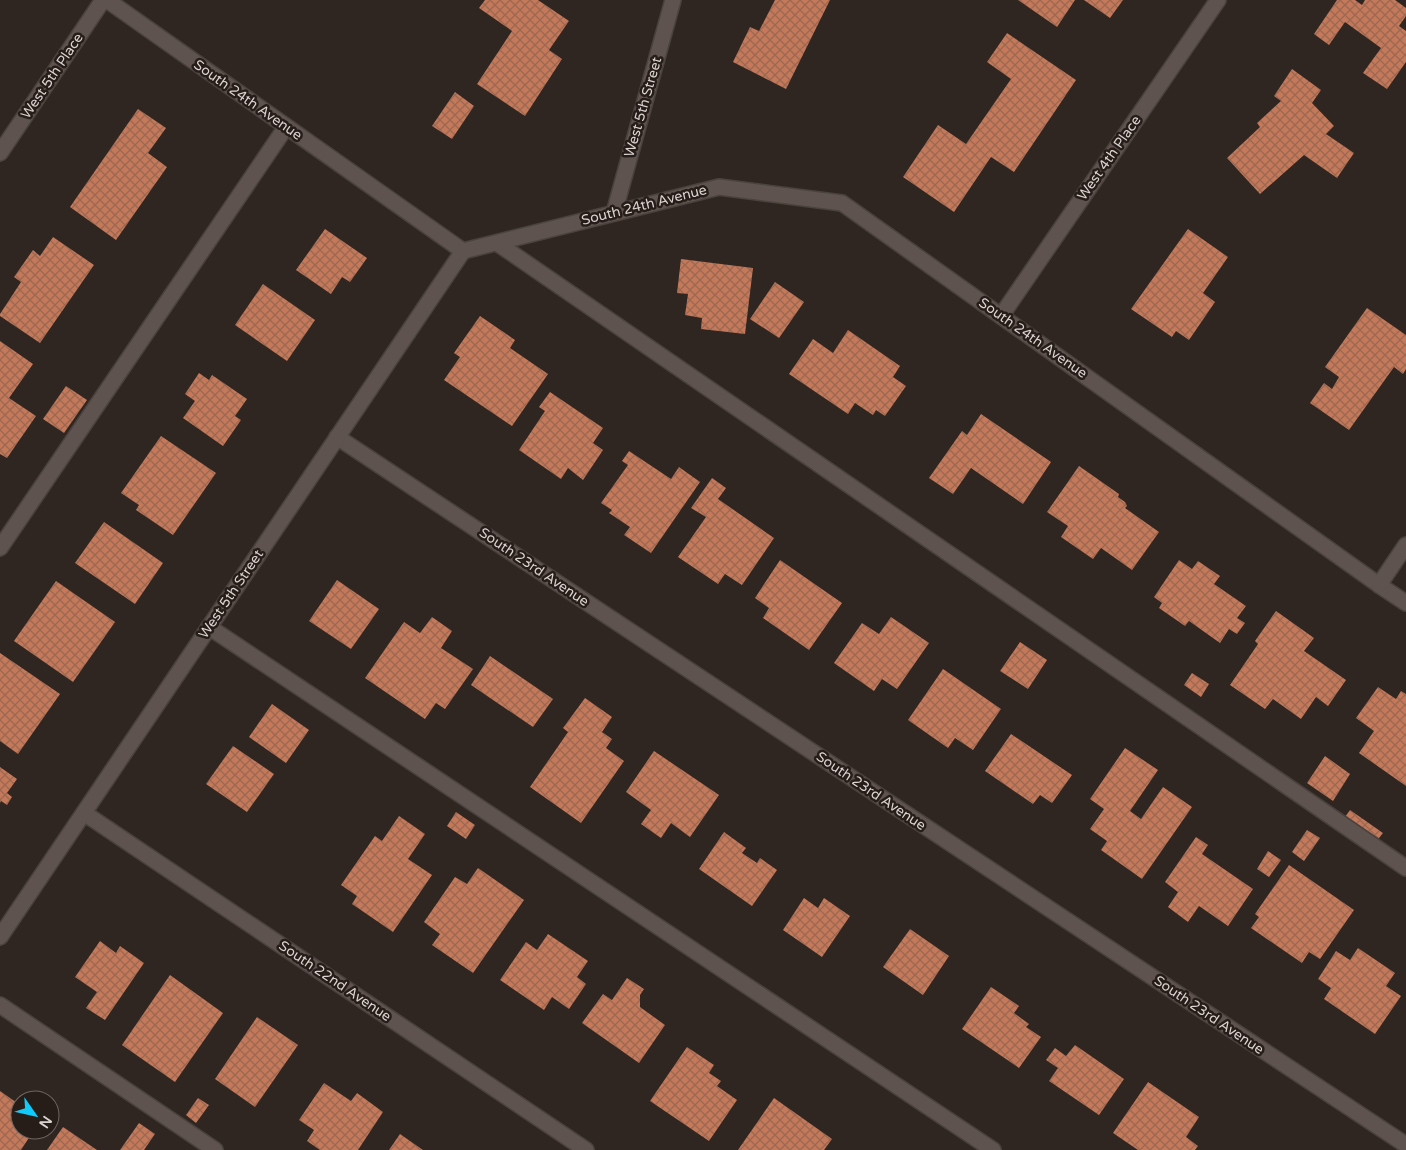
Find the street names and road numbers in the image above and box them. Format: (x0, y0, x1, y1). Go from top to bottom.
street label: West 5th Place (17, 30, 87, 122)
street label: West 5th Street (621, 54, 666, 159)
street label: South 24th Avenue (191, 56, 306, 144)
street label: West 4th Place (1074, 112, 1145, 204)
street label: South 24th Avenue (580, 181, 708, 229)
street label: South 24th Avenue (976, 294, 1091, 382)
street label: South 23rd Avenue (476, 524, 592, 610)
street label: West 5th Street (195, 546, 267, 642)
street label: South 23rd Avenue (813, 748, 929, 834)
street label: South 22nd Avenue (276, 937, 394, 1025)
street label: South 23rd Avenue (1151, 972, 1267, 1058)

